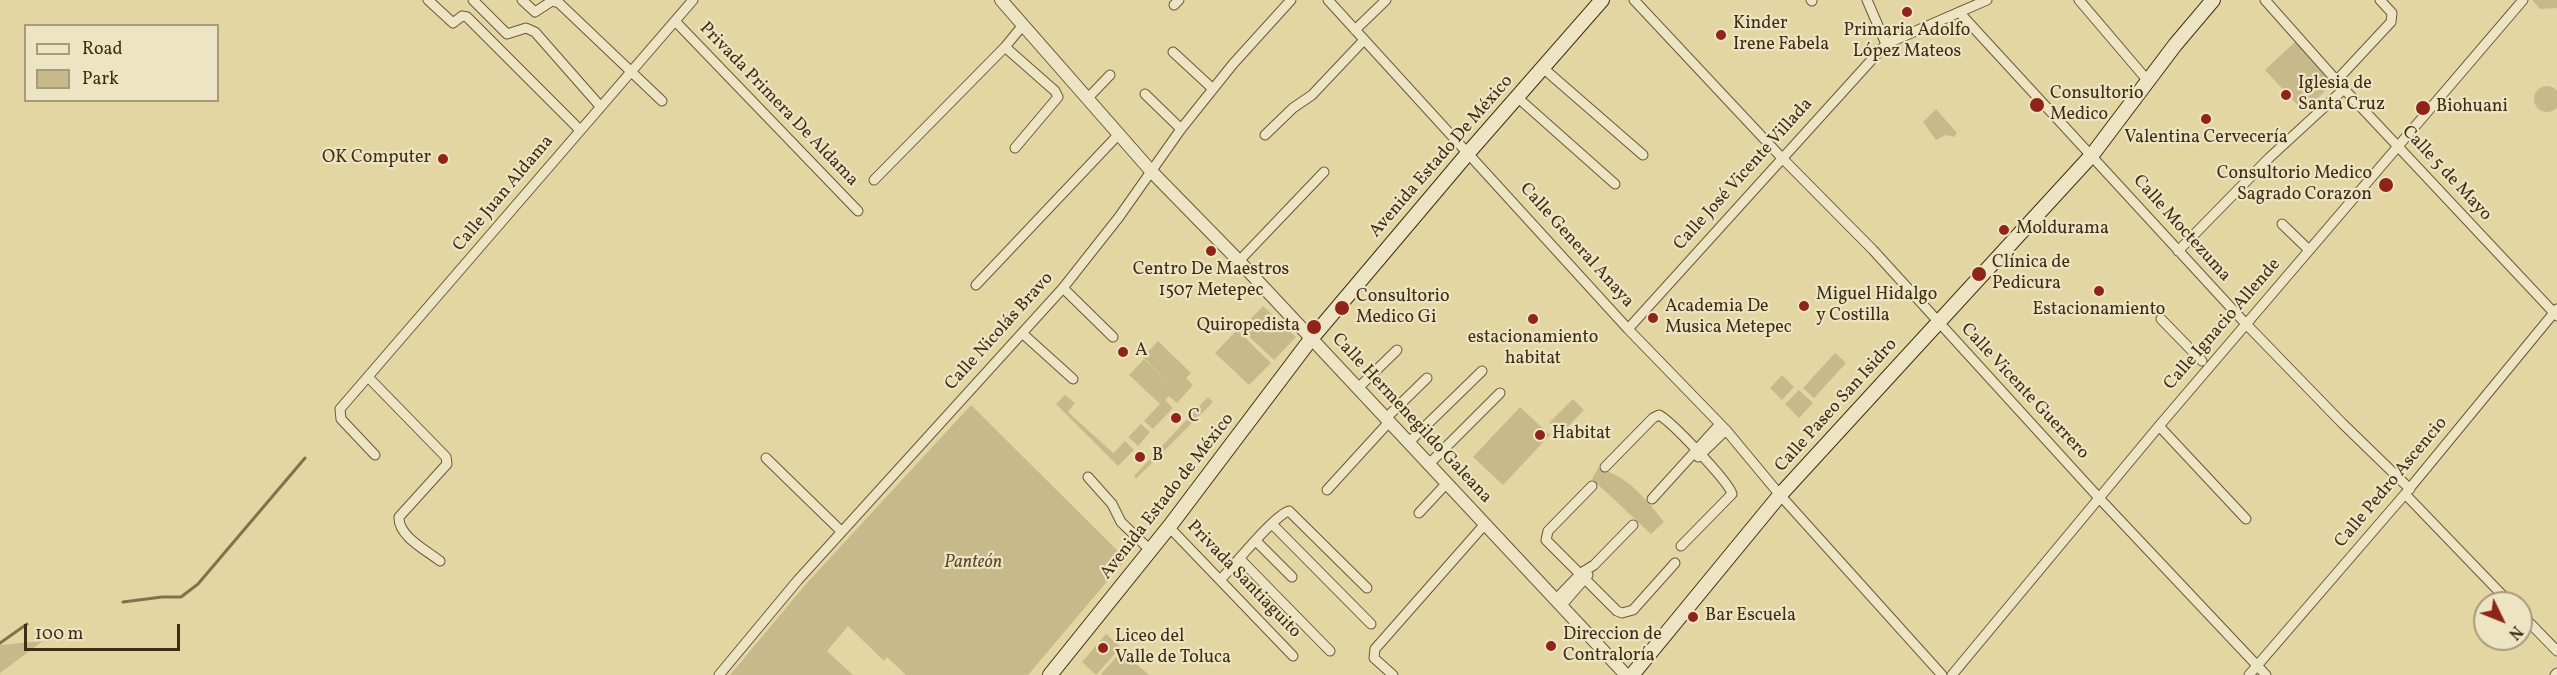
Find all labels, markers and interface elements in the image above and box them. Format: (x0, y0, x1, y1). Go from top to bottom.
marker: Primaria Adolfo López Mateos (1900, 5, 1914, 19)
place label: Kinder Irene Fabela (1733, 14, 1829, 57)
street label: Privada Primera De Aldama (694, 18, 862, 192)
place label: Primaria Adolfo López Mateos (1844, 21, 1970, 63)
legend (24, 24, 219, 102)
marker: Kinder Irene Fabela (1714, 28, 1728, 42)
text: Road (82, 37, 123, 62)
text: Park (82, 67, 119, 92)
street label: Avenida Estado De México (1366, 71, 1518, 243)
place label: Iglesia de Santa Cruz (2298, 74, 2385, 116)
place label: Consultorio Medico (2050, 84, 2144, 127)
marker: Iglesia de Santa Cruz (2279, 88, 2293, 102)
street label: Calle José Vicente Villada (1670, 95, 1818, 255)
marker: Consultorio Medico (2028, 96, 2046, 114)
place label: Biohuani (2436, 97, 2508, 119)
marker: Biohuani (2414, 99, 2432, 117)
marker: Valentina Cervecería (2199, 112, 2213, 126)
street label: Calle 5 de Mayo (2396, 122, 2496, 226)
place label: Valentina Cervecería (2124, 128, 2288, 150)
street label: Calle Juan Aldama (449, 131, 559, 257)
place label: OK Computer (322, 148, 431, 170)
marker: OK Computer (436, 152, 450, 166)
place label: Consultorio Medico Sagrado Corazon (2217, 164, 2372, 207)
street label: Calle Moctezuma (2127, 171, 2235, 287)
marker: Consultorio Medico Sagrado Corazon (2377, 176, 2395, 194)
street label: Calle General Anaya (1514, 179, 1638, 313)
place label: Moldurama (2016, 219, 2109, 241)
marker: Moldurama (1997, 223, 2011, 237)
marker: Centro De Maestros 1507 Metepec (1204, 244, 1218, 258)
place label: Clínica de Pedicura (1992, 253, 2070, 296)
street label: Calle Ignacio Allende (2160, 255, 2286, 395)
place label: Centro De Maestros 1507 Metepec (1133, 260, 1289, 302)
marker: Clínica de Pedicura (1970, 265, 1988, 283)
street label: Calle Nicolás Bravo (941, 268, 1059, 396)
marker: Estacionamiento (2092, 284, 2106, 298)
place label: Miguel Hidalgo y Costilla (1816, 285, 1937, 328)
place label: Consultorio Medico Gi (1356, 287, 1450, 330)
place label: Academia De Musica Metepec (1665, 297, 1792, 340)
marker: Consultorio Medico Gi (1333, 299, 1351, 317)
marker: Miguel Hidalgo y Costilla (1797, 299, 1811, 313)
place label: Estacionamiento (2033, 300, 2165, 322)
marker: Academia De Musica Metepec (1646, 311, 1660, 325)
marker: estacionamiento habitat (1526, 312, 1540, 326)
place label: Quiropedista (1197, 316, 1300, 338)
marker: Quiropedista (1305, 318, 1323, 336)
street label: Calle Vicente Guerrero (1955, 319, 2093, 465)
place label: estacionamiento habitat (1468, 328, 1598, 370)
street label: Calle Hermenegildo Galeana (1326, 329, 1496, 509)
street label: Calle Paseo San Isidro (1771, 335, 1903, 477)
place label: A (1135, 341, 1148, 363)
marker: A (1116, 345, 1130, 359)
place label: C (1188, 407, 1200, 429)
street label: Avenida Estado de México (1096, 410, 1240, 584)
marker: C (1169, 411, 1183, 425)
street label: Calle Pedro Ascencio (2331, 413, 2453, 553)
place label: Habitat (1552, 424, 1611, 446)
marker: Habitat (1533, 428, 1547, 442)
place label: B (1152, 446, 1163, 468)
marker: B (1133, 450, 1147, 464)
street label: Privada Santiaguito (1181, 517, 1305, 643)
park label: Panteón (944, 553, 1002, 575)
north arrow (2473, 591, 2533, 651)
place label: Bar Escuela (1705, 606, 1796, 628)
marker: Bar Escuela (1686, 610, 1700, 624)
scale bar (27, 612, 183, 650)
text: N (2503, 620, 2527, 644)
text: 100 m (35, 622, 84, 647)
place label: Direccion de Contraloría (1563, 625, 1662, 668)
place label: Liceo del Valle de Toluca (1115, 627, 1231, 670)
marker: Direccion de Contraloría (1544, 639, 1558, 653)
marker: Liceo del Valle de Toluca (1096, 641, 1110, 655)

